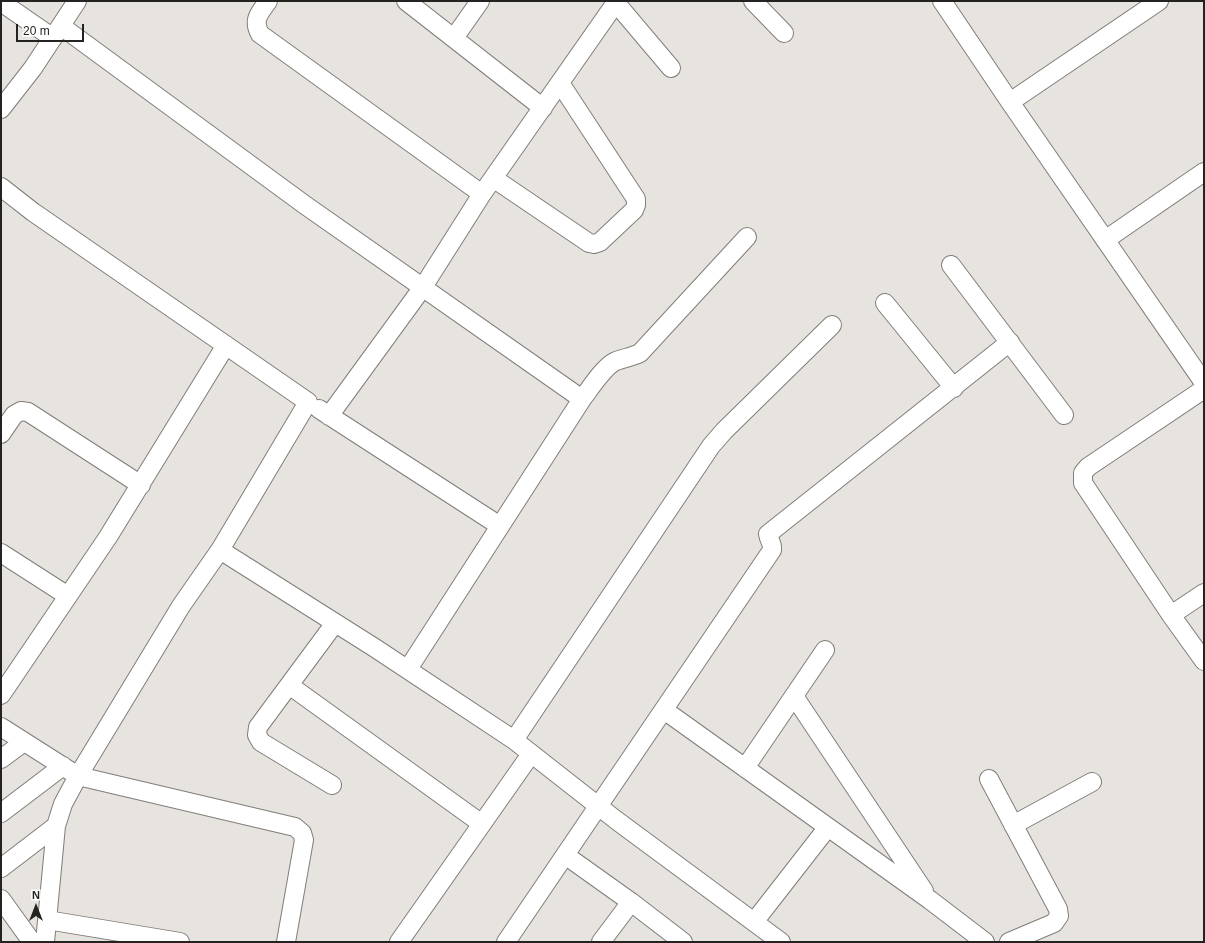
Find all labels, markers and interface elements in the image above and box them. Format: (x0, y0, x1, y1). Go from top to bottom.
scale bar (18, 16, 86, 42)
text: 20 m (23, 24, 50, 38)
north arrow (16, 887, 56, 927)
text: N (32, 889, 40, 901)

